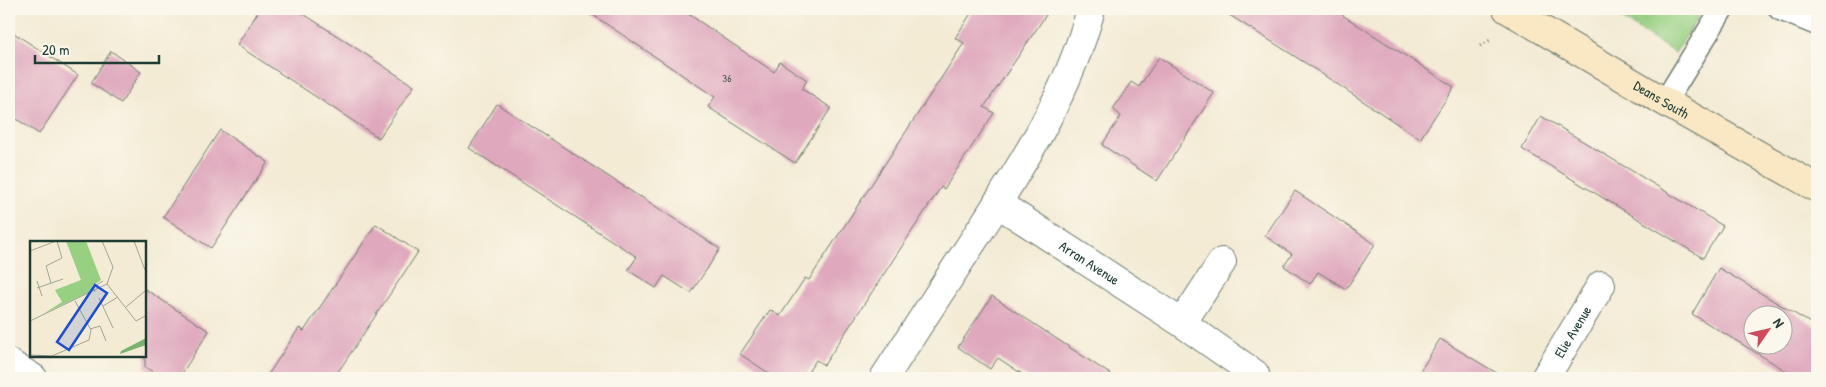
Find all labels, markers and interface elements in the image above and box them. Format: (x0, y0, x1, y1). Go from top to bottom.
scale bar (35, 32, 159, 64)
text: 20 m (42, 39, 69, 60)
house number: 36 (722, 71, 732, 85)
street label: Deans South (1630, 76, 1693, 123)
street label: Arran Avenue (1056, 236, 1124, 289)
inset map (30, 241, 146, 357)
street label: Elie Avenue (1549, 302, 1596, 361)
north arrow (1744, 304, 1794, 354)
text: N (1769, 314, 1789, 331)

